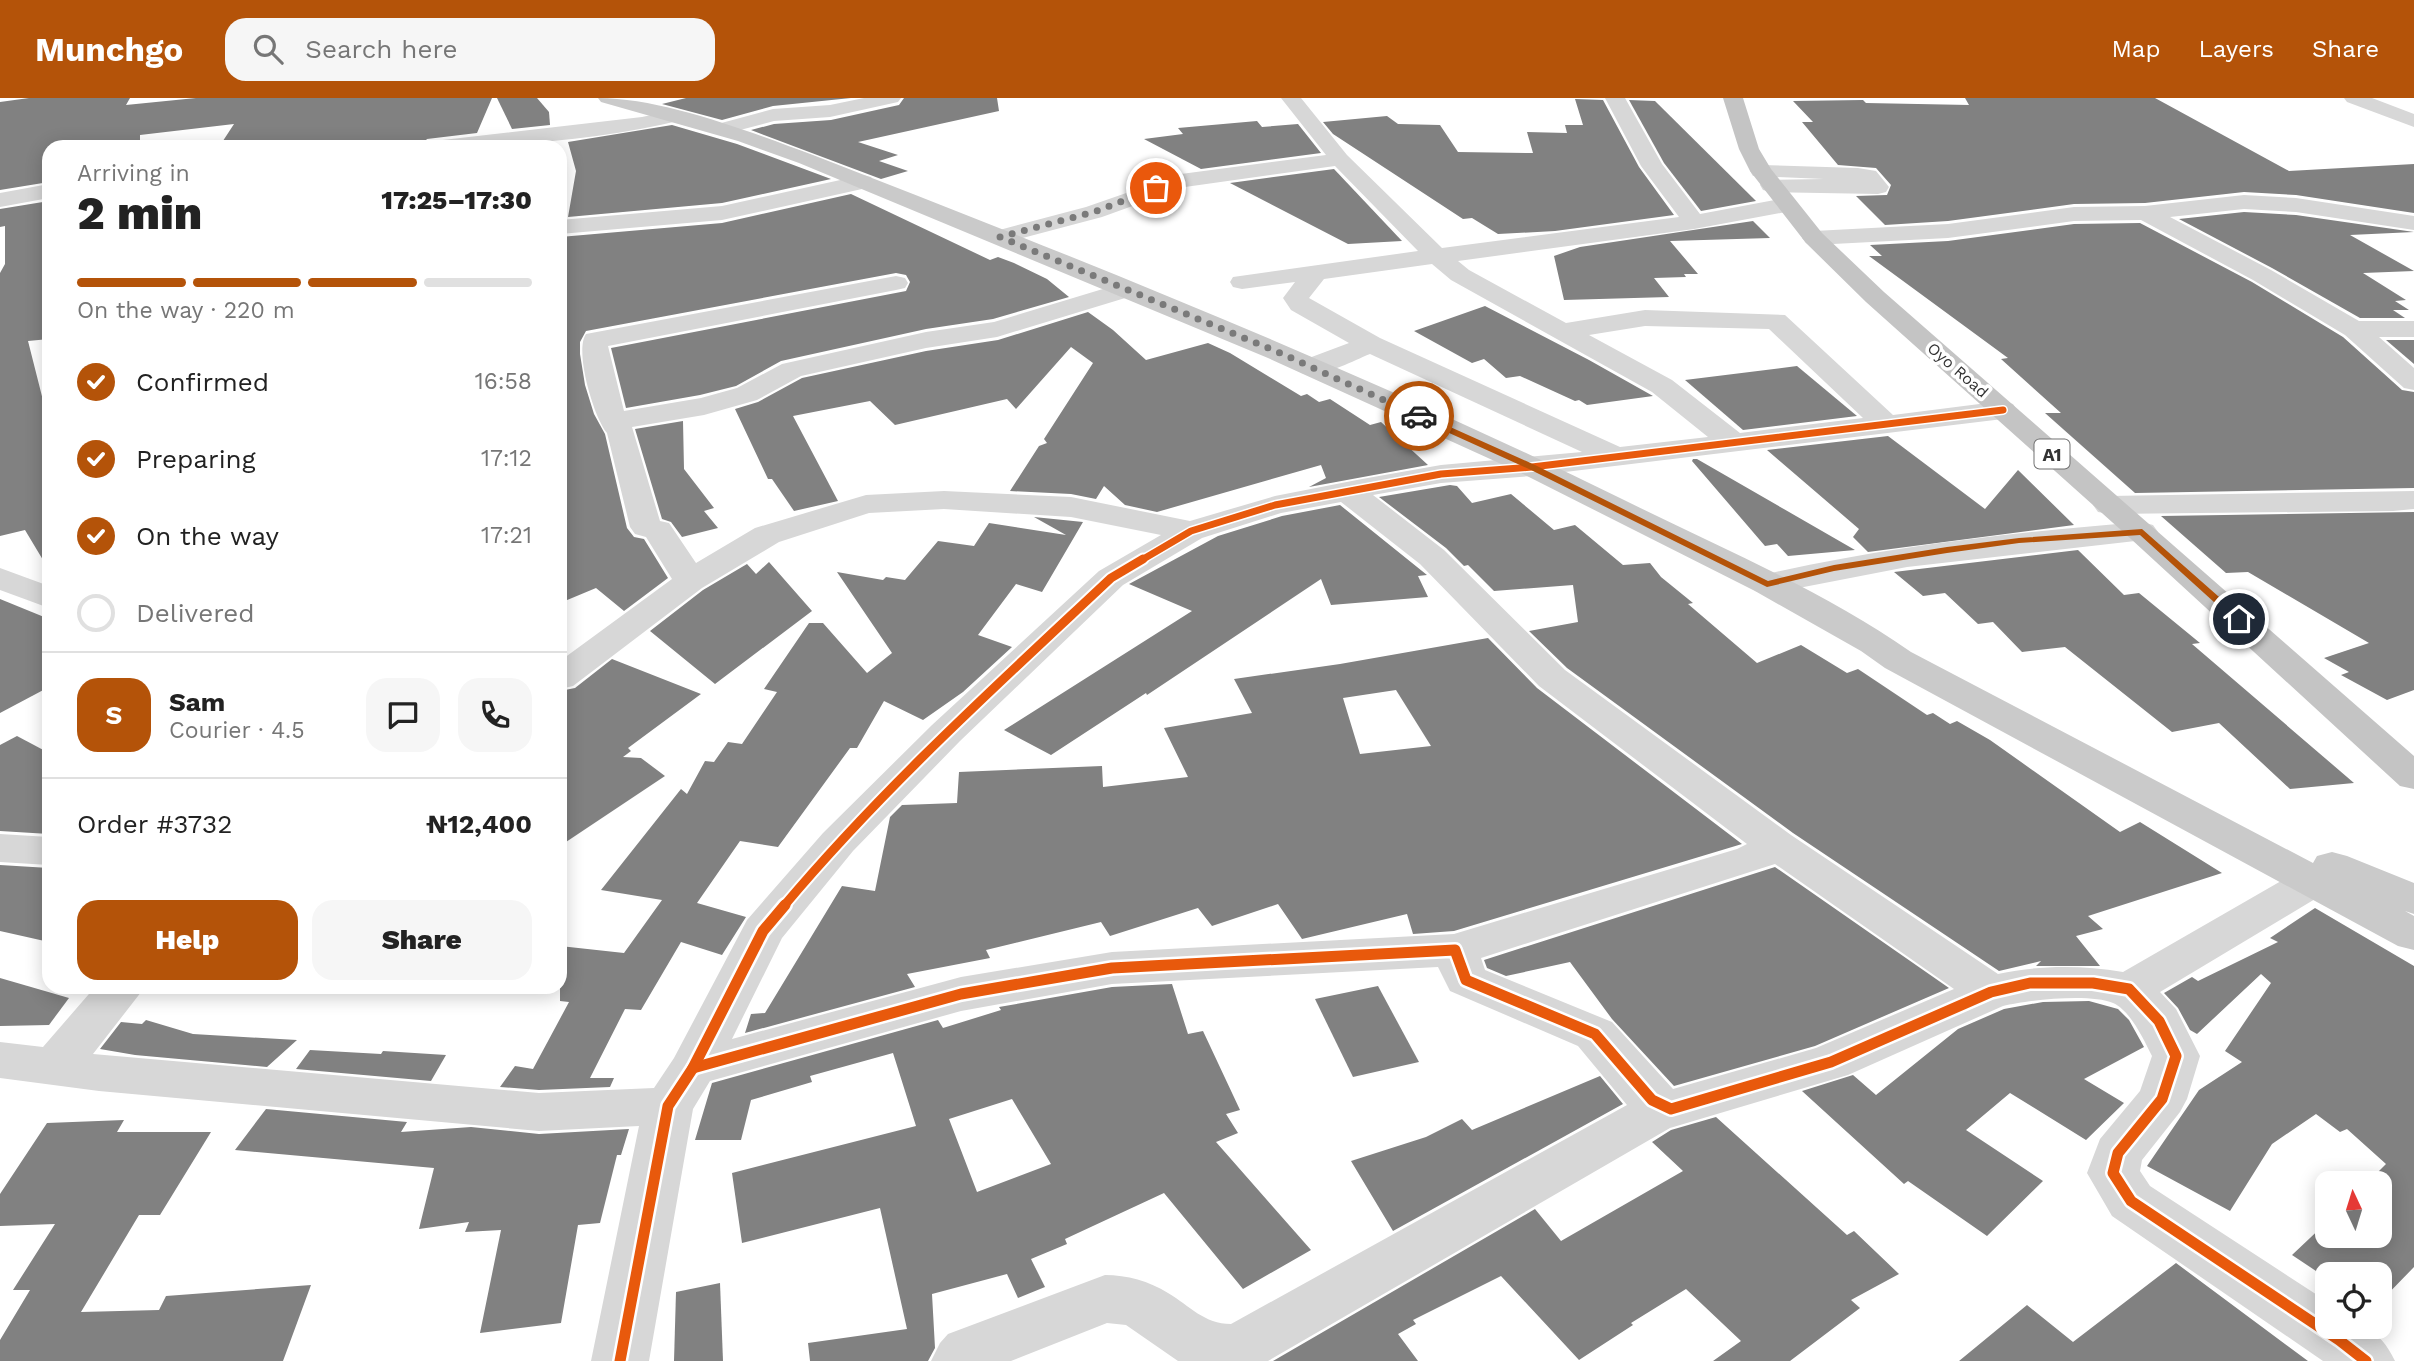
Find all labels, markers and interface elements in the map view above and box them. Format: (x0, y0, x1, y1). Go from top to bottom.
search box (225, 18, 715, 81)
text: Munchgo (35, 30, 183, 69)
icon: search (249, 30, 287, 68)
text: Search here (305, 34, 458, 64)
text: Map (2112, 35, 2160, 63)
text: Layers (2198, 35, 2274, 63)
text: Share (2312, 35, 2379, 63)
pin (1126, 158, 1186, 218)
text: Arriving in (77, 160, 190, 187)
icon: bag (1137, 169, 1175, 207)
text: 17:25–17:30 (381, 185, 532, 215)
text: 2 min (77, 186, 202, 240)
text: On the way · 220 m (77, 297, 295, 324)
street label: Oyo Road (1924, 338, 1992, 402)
icon: check (77, 363, 115, 401)
text: Confirmed (136, 367, 269, 397)
text: 16:58 (475, 368, 532, 395)
courier (1384, 381, 1454, 451)
icon: car (1400, 397, 1438, 435)
icon: check (77, 440, 115, 478)
road number: A1 (2035, 440, 2070, 468)
text: Preparing (136, 444, 256, 474)
text: 17:12 (481, 445, 532, 472)
icon: check (77, 517, 115, 555)
text: On the way (136, 521, 279, 551)
text: 17:21 (481, 522, 532, 549)
pin (2209, 589, 2269, 649)
text: Delivered (136, 598, 255, 628)
icon: home (2220, 600, 2258, 638)
button: chat (366, 678, 440, 752)
button: phone (458, 678, 532, 752)
text: Sam (169, 687, 225, 717)
text: S (106, 700, 122, 730)
text: Courier · 4.5 (169, 717, 305, 744)
text: Order #3732 (77, 809, 232, 839)
text: ₦12,400 (426, 809, 532, 839)
button: Help (77, 900, 298, 980)
button: Share (312, 900, 532, 980)
north arrow (2315, 1171, 2392, 1248)
map controls (2315, 1171, 2392, 1339)
button: locate (2315, 1262, 2392, 1339)

